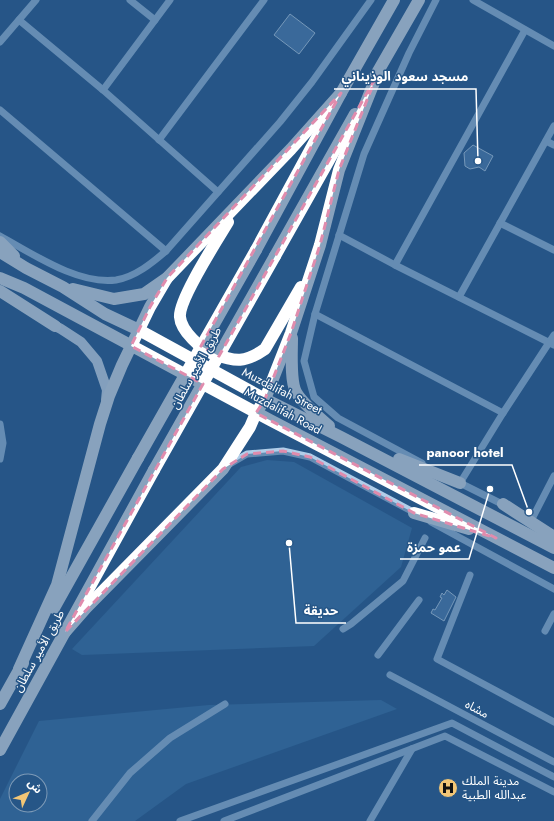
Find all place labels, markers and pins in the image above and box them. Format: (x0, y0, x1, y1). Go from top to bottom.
callout: مسجد سعود الوذيناني (334, 64, 476, 89)
callout: panoor hotel (419, 440, 512, 465)
callout: عمو حمزة (400, 534, 469, 559)
callout: حديقة (296, 598, 346, 623)
place label: مدينة الملك عبدالله الطبية (462, 772, 526, 804)
hospital icon: مدينة الملك عبدالله الطبية (437, 777, 459, 799)

